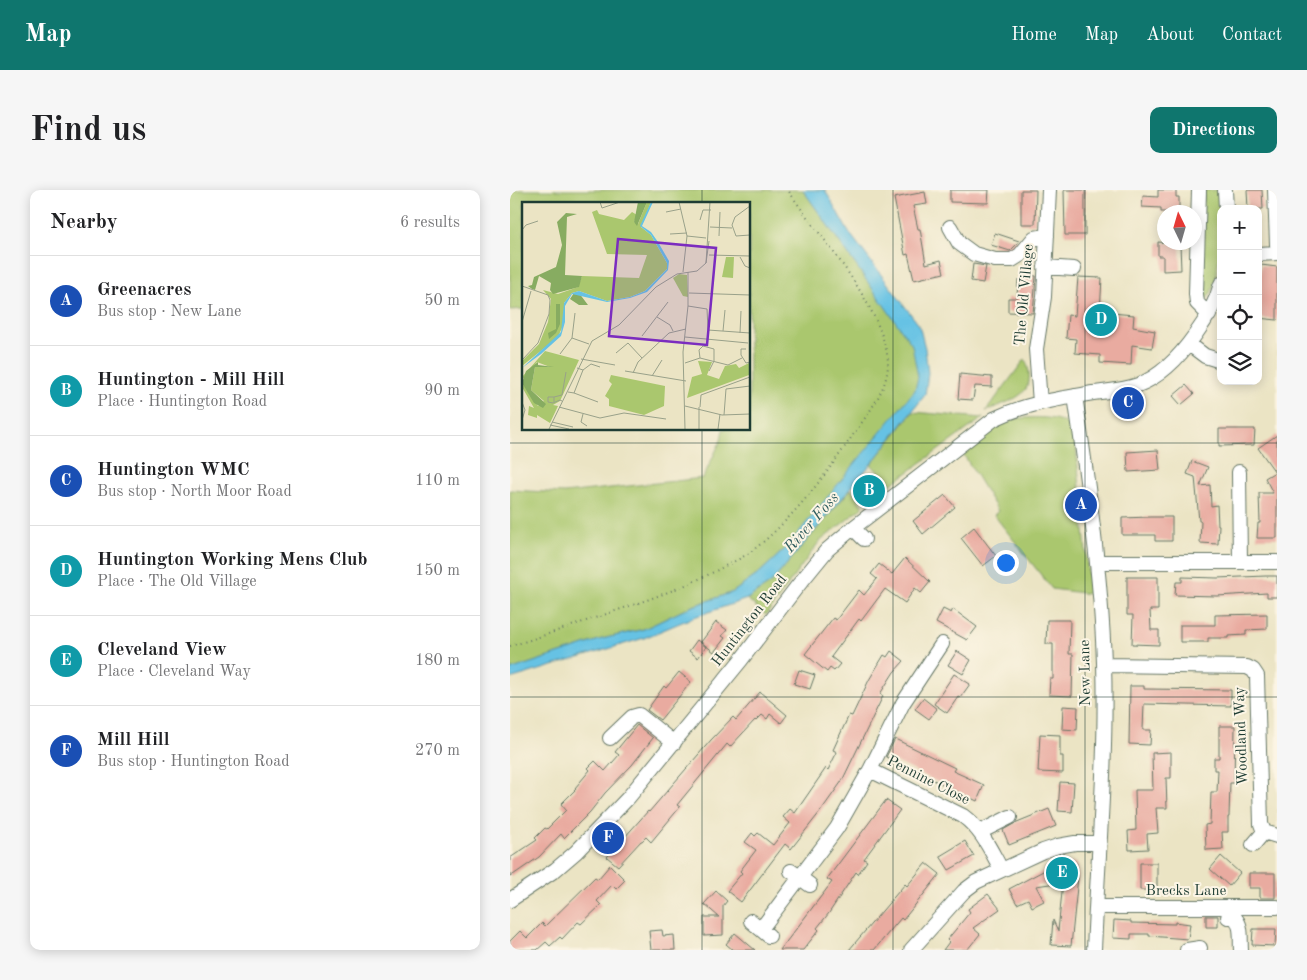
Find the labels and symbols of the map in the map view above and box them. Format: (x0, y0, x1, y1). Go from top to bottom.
inset map (522, 202, 750, 430)
north arrow (1157, 205, 1202, 250)
street label: The Old Village (1013, 243, 1037, 346)
pin: D (1085, 301, 1117, 339)
pin: C (1112, 384, 1144, 422)
pin: B (853, 472, 885, 510)
pin: A (1065, 486, 1097, 524)
water label: River Foss (781, 490, 843, 557)
your location (993, 550, 1019, 576)
street label: Huntington Road (710, 572, 790, 670)
street label: New Lane (1078, 639, 1094, 707)
street label: Woodland Way (1233, 686, 1251, 786)
street label: Pennine Close (884, 754, 972, 808)
pin: F (592, 819, 624, 857)
pin: E (1046, 854, 1078, 892)
street label: Brecks Lane (1146, 884, 1227, 899)

